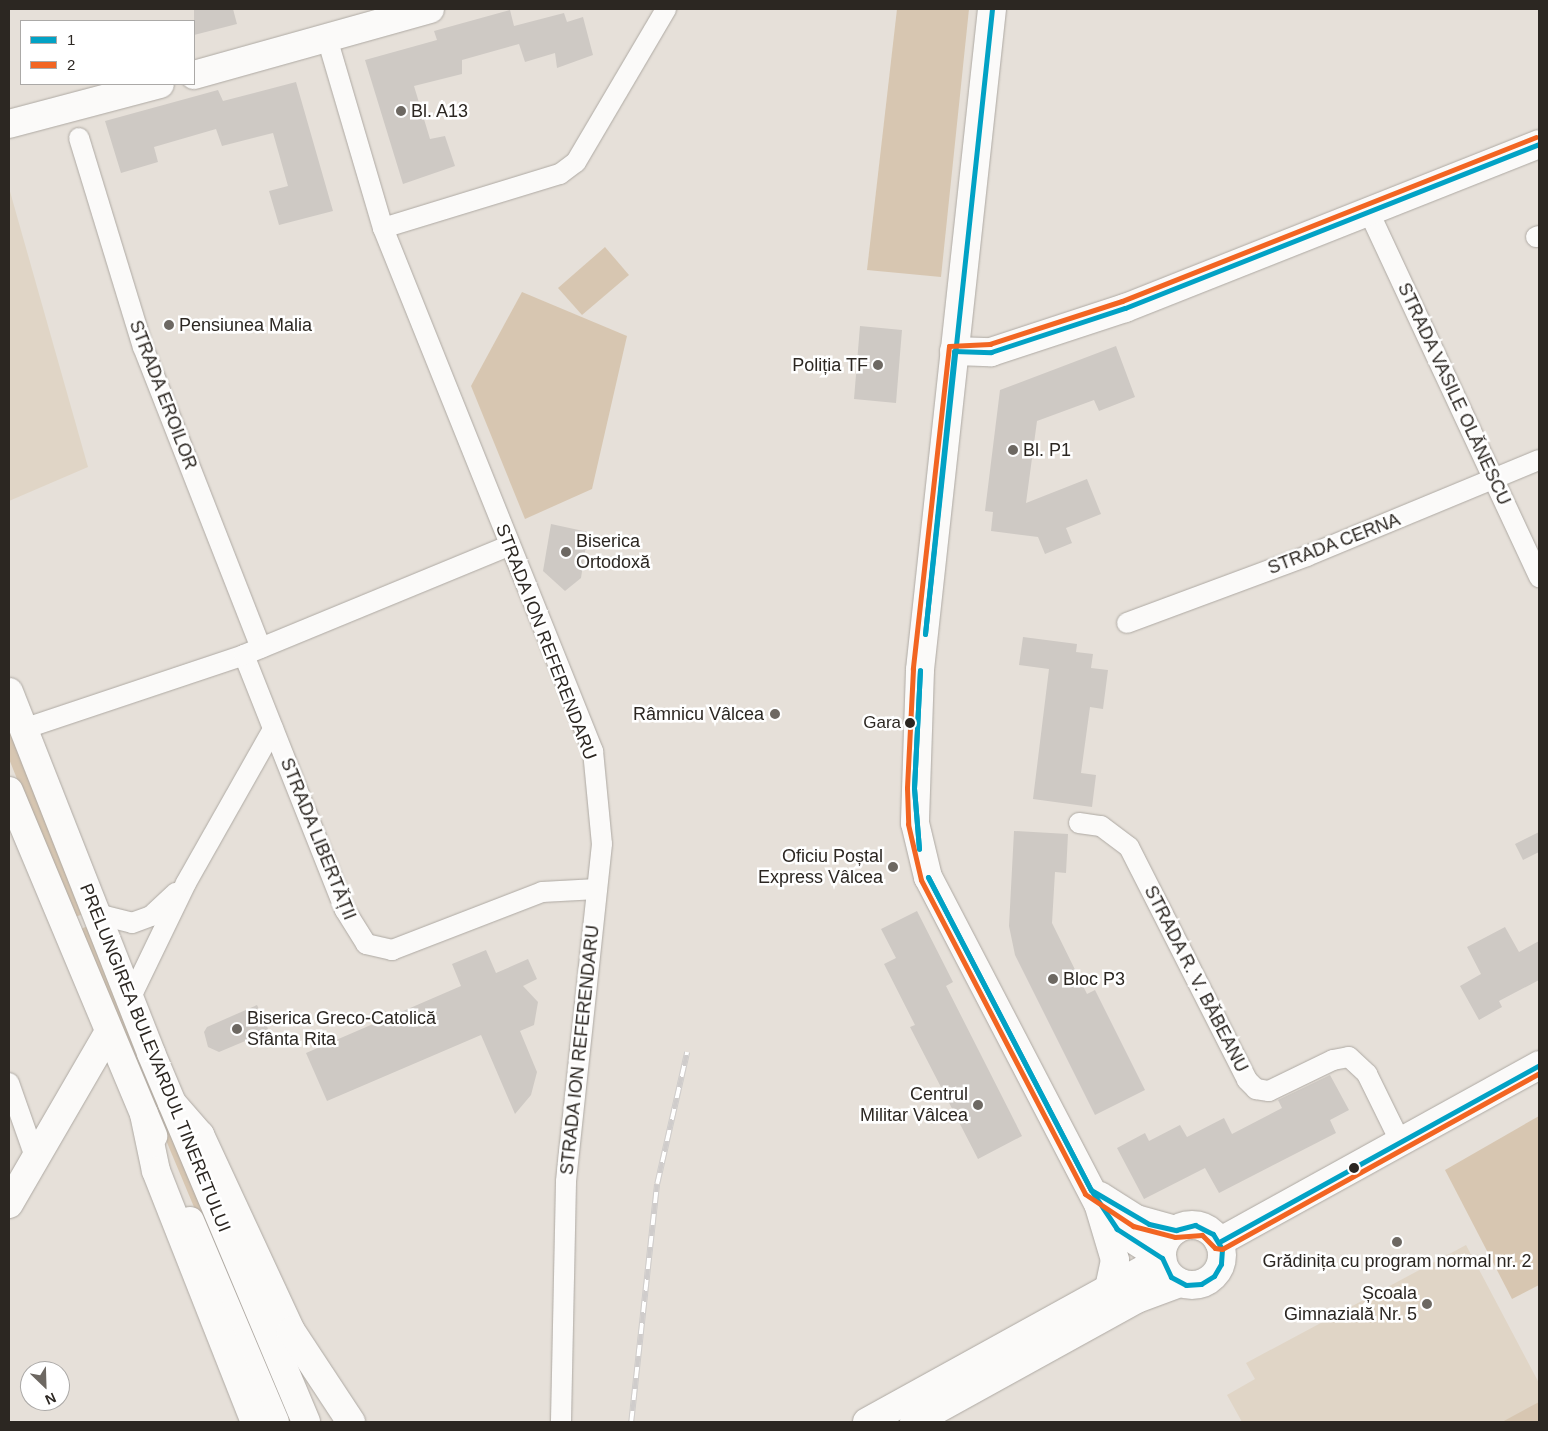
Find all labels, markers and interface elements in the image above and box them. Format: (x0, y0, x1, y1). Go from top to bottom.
legend (20, 20, 195, 85)
text: 1 (67, 31, 75, 48)
text: 2 (67, 56, 75, 73)
place label: Bl. A13 (411, 100, 469, 122)
marker: Bl. A13 (395, 105, 407, 117)
street label: STRADA VASILE OLĂNESCU (1393, 279, 1515, 509)
place label: Pensiunea Malia (179, 314, 312, 336)
street label: STRADA EROILOR (124, 317, 202, 473)
marker: Pensiunea Malia (163, 319, 175, 331)
place label: Poliția TF (792, 354, 868, 376)
marker: Poliția TF (872, 359, 884, 371)
place label: Bl. P1 (1023, 439, 1071, 461)
marker: Bl. P1 (1007, 444, 1019, 456)
street label: STRADA CERNA (1264, 509, 1404, 579)
street label: STRADA ION REFERENDARU (491, 520, 601, 764)
place label: Biserica Ortodoxă (576, 531, 650, 574)
marker: Biserica Ortodoxă (560, 546, 572, 558)
place label: Râmnicu Vâlcea (633, 703, 764, 725)
marker: Râmnicu Vâlcea (768, 707, 782, 721)
place label: Gara (863, 713, 901, 733)
marker: Gara (905, 718, 915, 728)
street label: STRADA LIBERTĂȚII (275, 754, 361, 924)
place label: Oficiu Poștal Express Vâlcea (758, 846, 883, 889)
marker: Oficiu Poștal Express Vâlcea (887, 861, 899, 873)
street label: PRELUNGIREA BULEVARDUL TINERETULUI (75, 880, 235, 1236)
street label: STRADA R. V. BĂBEANU (1139, 882, 1253, 1076)
street label: STRADA ION REFERENDARU (556, 924, 604, 1176)
place label: Bloc P3 (1063, 968, 1125, 990)
marker: Bloc P3 (1047, 973, 1059, 985)
place label: Biserica Greco-Catolică Sfânta Rita (247, 1008, 436, 1050)
marker: Biserica Greco-Catolică Sfânta Rita (231, 1023, 243, 1035)
place label: Centrul Militar Vâlcea (860, 1084, 968, 1126)
marker: Centrul Militar Vâlcea (972, 1099, 984, 1111)
unlabelled marker (1349, 1163, 1359, 1173)
marker: Grădinița cu program normal nr. 2 (1391, 1236, 1403, 1248)
place label: Grădinița cu program normal nr. 2 (1262, 1250, 1532, 1272)
place label: Școala Gimnazială Nr. 5 (1284, 1283, 1417, 1326)
marker: Școala Gimnazială Nr. 5 (1421, 1298, 1433, 1310)
north arrow (20, 1361, 70, 1411)
text: N (43, 1389, 59, 1408)

